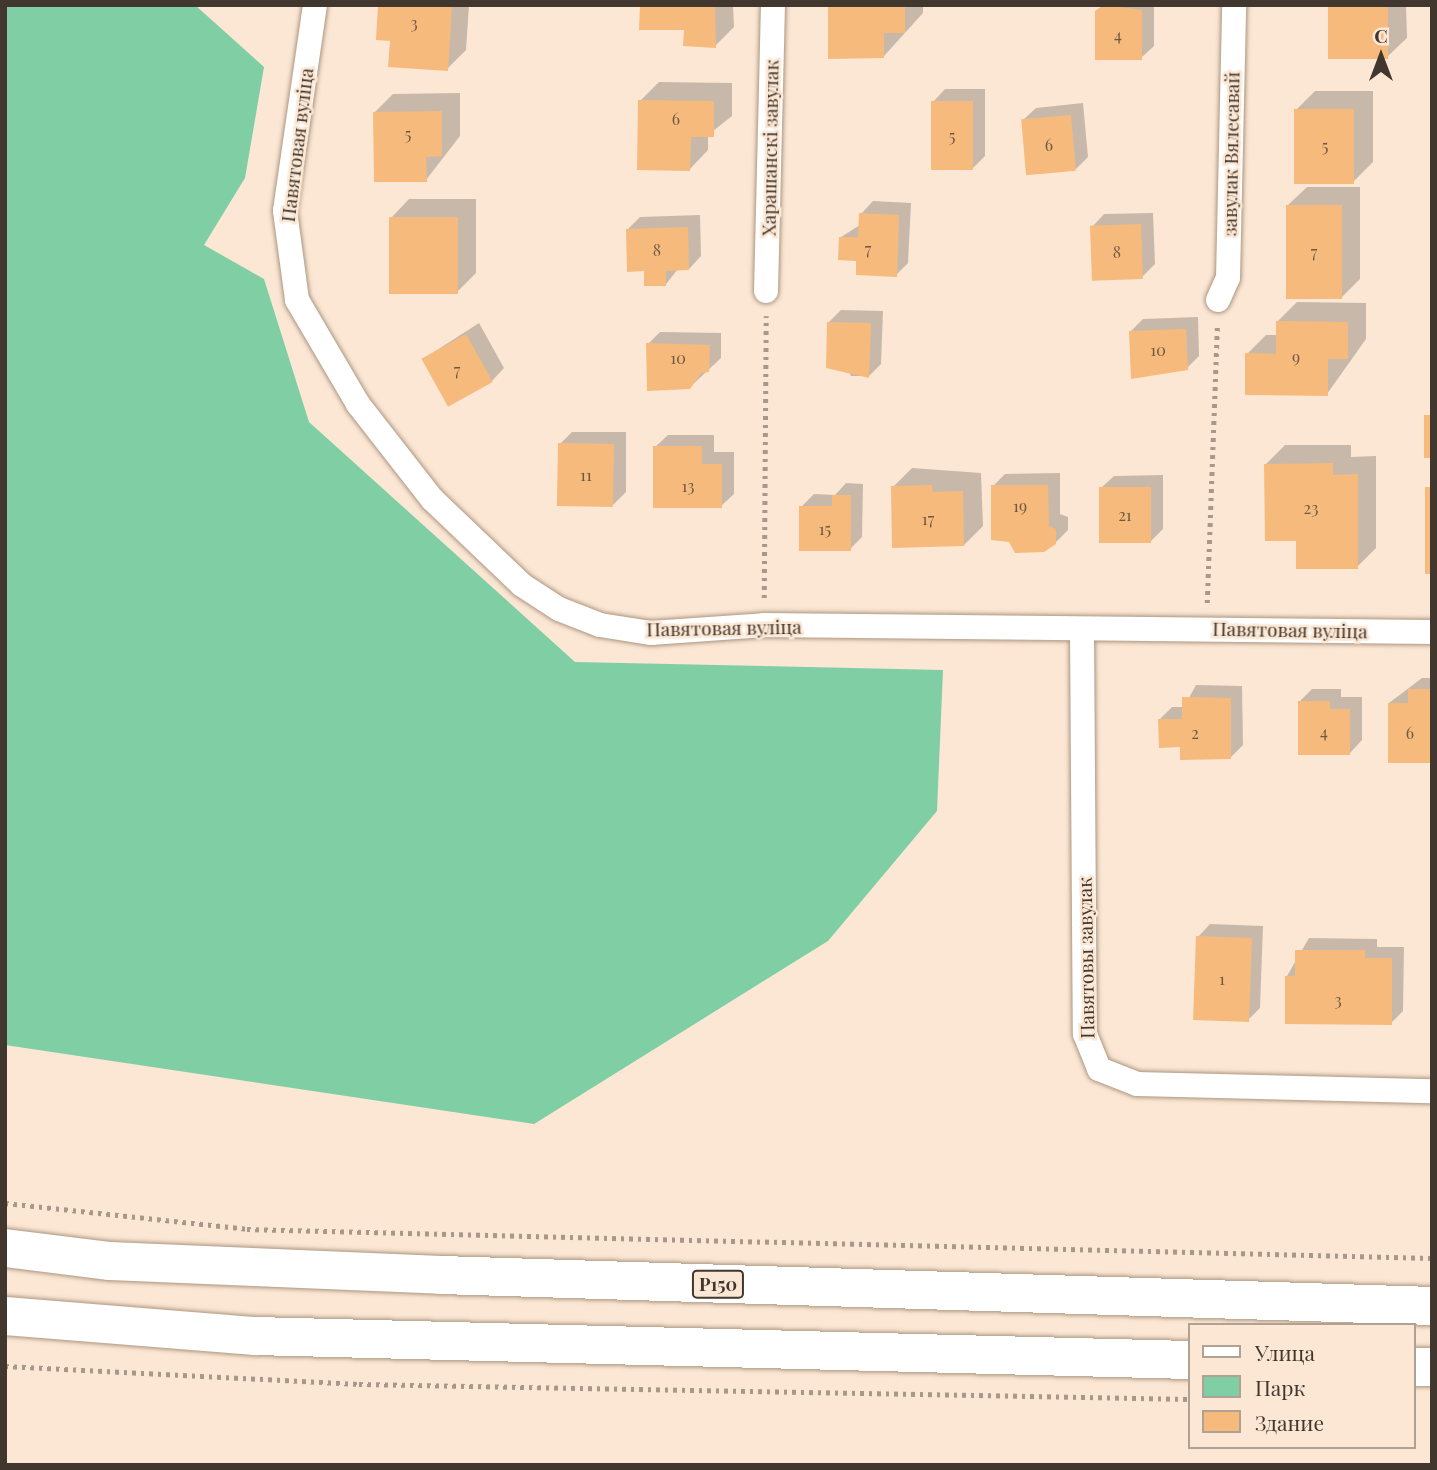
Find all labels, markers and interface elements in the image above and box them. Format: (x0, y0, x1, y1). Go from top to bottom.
house number: 3 (410, 13, 418, 33)
north arrow (1346, 21, 1416, 91)
text: С (1374, 22, 1388, 48)
house number: 4 (1114, 25, 1122, 45)
street label: Харашанскі завулак (757, 60, 783, 236)
street label: Павятовая вуліца (276, 67, 318, 223)
street label: завулак Вялесавай (1218, 72, 1244, 236)
house number: 6 (672, 109, 680, 129)
house number: 5 (405, 124, 411, 144)
house number: 5 (949, 126, 955, 146)
house number: 6 (1045, 135, 1053, 155)
house number: 5 (1322, 136, 1328, 156)
house number: 7 (865, 239, 871, 259)
house number: 8 (653, 240, 661, 260)
house number: 8 (1113, 242, 1121, 262)
house number: 7 (1311, 242, 1317, 262)
house number: 10 (1150, 340, 1166, 360)
house number: 9 (1292, 347, 1300, 367)
house number: 10 (670, 348, 686, 368)
house number: 7 (454, 360, 460, 380)
house number: 11 (580, 465, 592, 485)
house number: 13 (682, 476, 694, 496)
house number: 19 (1013, 496, 1027, 516)
house number: 23 (1304, 498, 1318, 518)
house number: 21 (1118, 505, 1132, 525)
house number: 17 (922, 509, 934, 529)
house number: 15 (819, 519, 831, 539)
street label: Павятовая вуліца (646, 615, 802, 641)
street label: Павятовая вуліца (1212, 617, 1368, 643)
house number: 4 (1320, 722, 1328, 742)
house number: 2 (1191, 723, 1199, 743)
house number: 6 (1406, 723, 1414, 743)
street label: Павятовы завулак (1073, 877, 1099, 1039)
house number: 1 (1219, 969, 1225, 989)
house number: 3 (1334, 990, 1342, 1010)
road number: Р150 (692, 1269, 744, 1298)
legend (1188, 1323, 1416, 1449)
text: Улица (1255, 1338, 1315, 1366)
text: Парк (1255, 1373, 1305, 1401)
text: Здание (1255, 1408, 1324, 1436)

